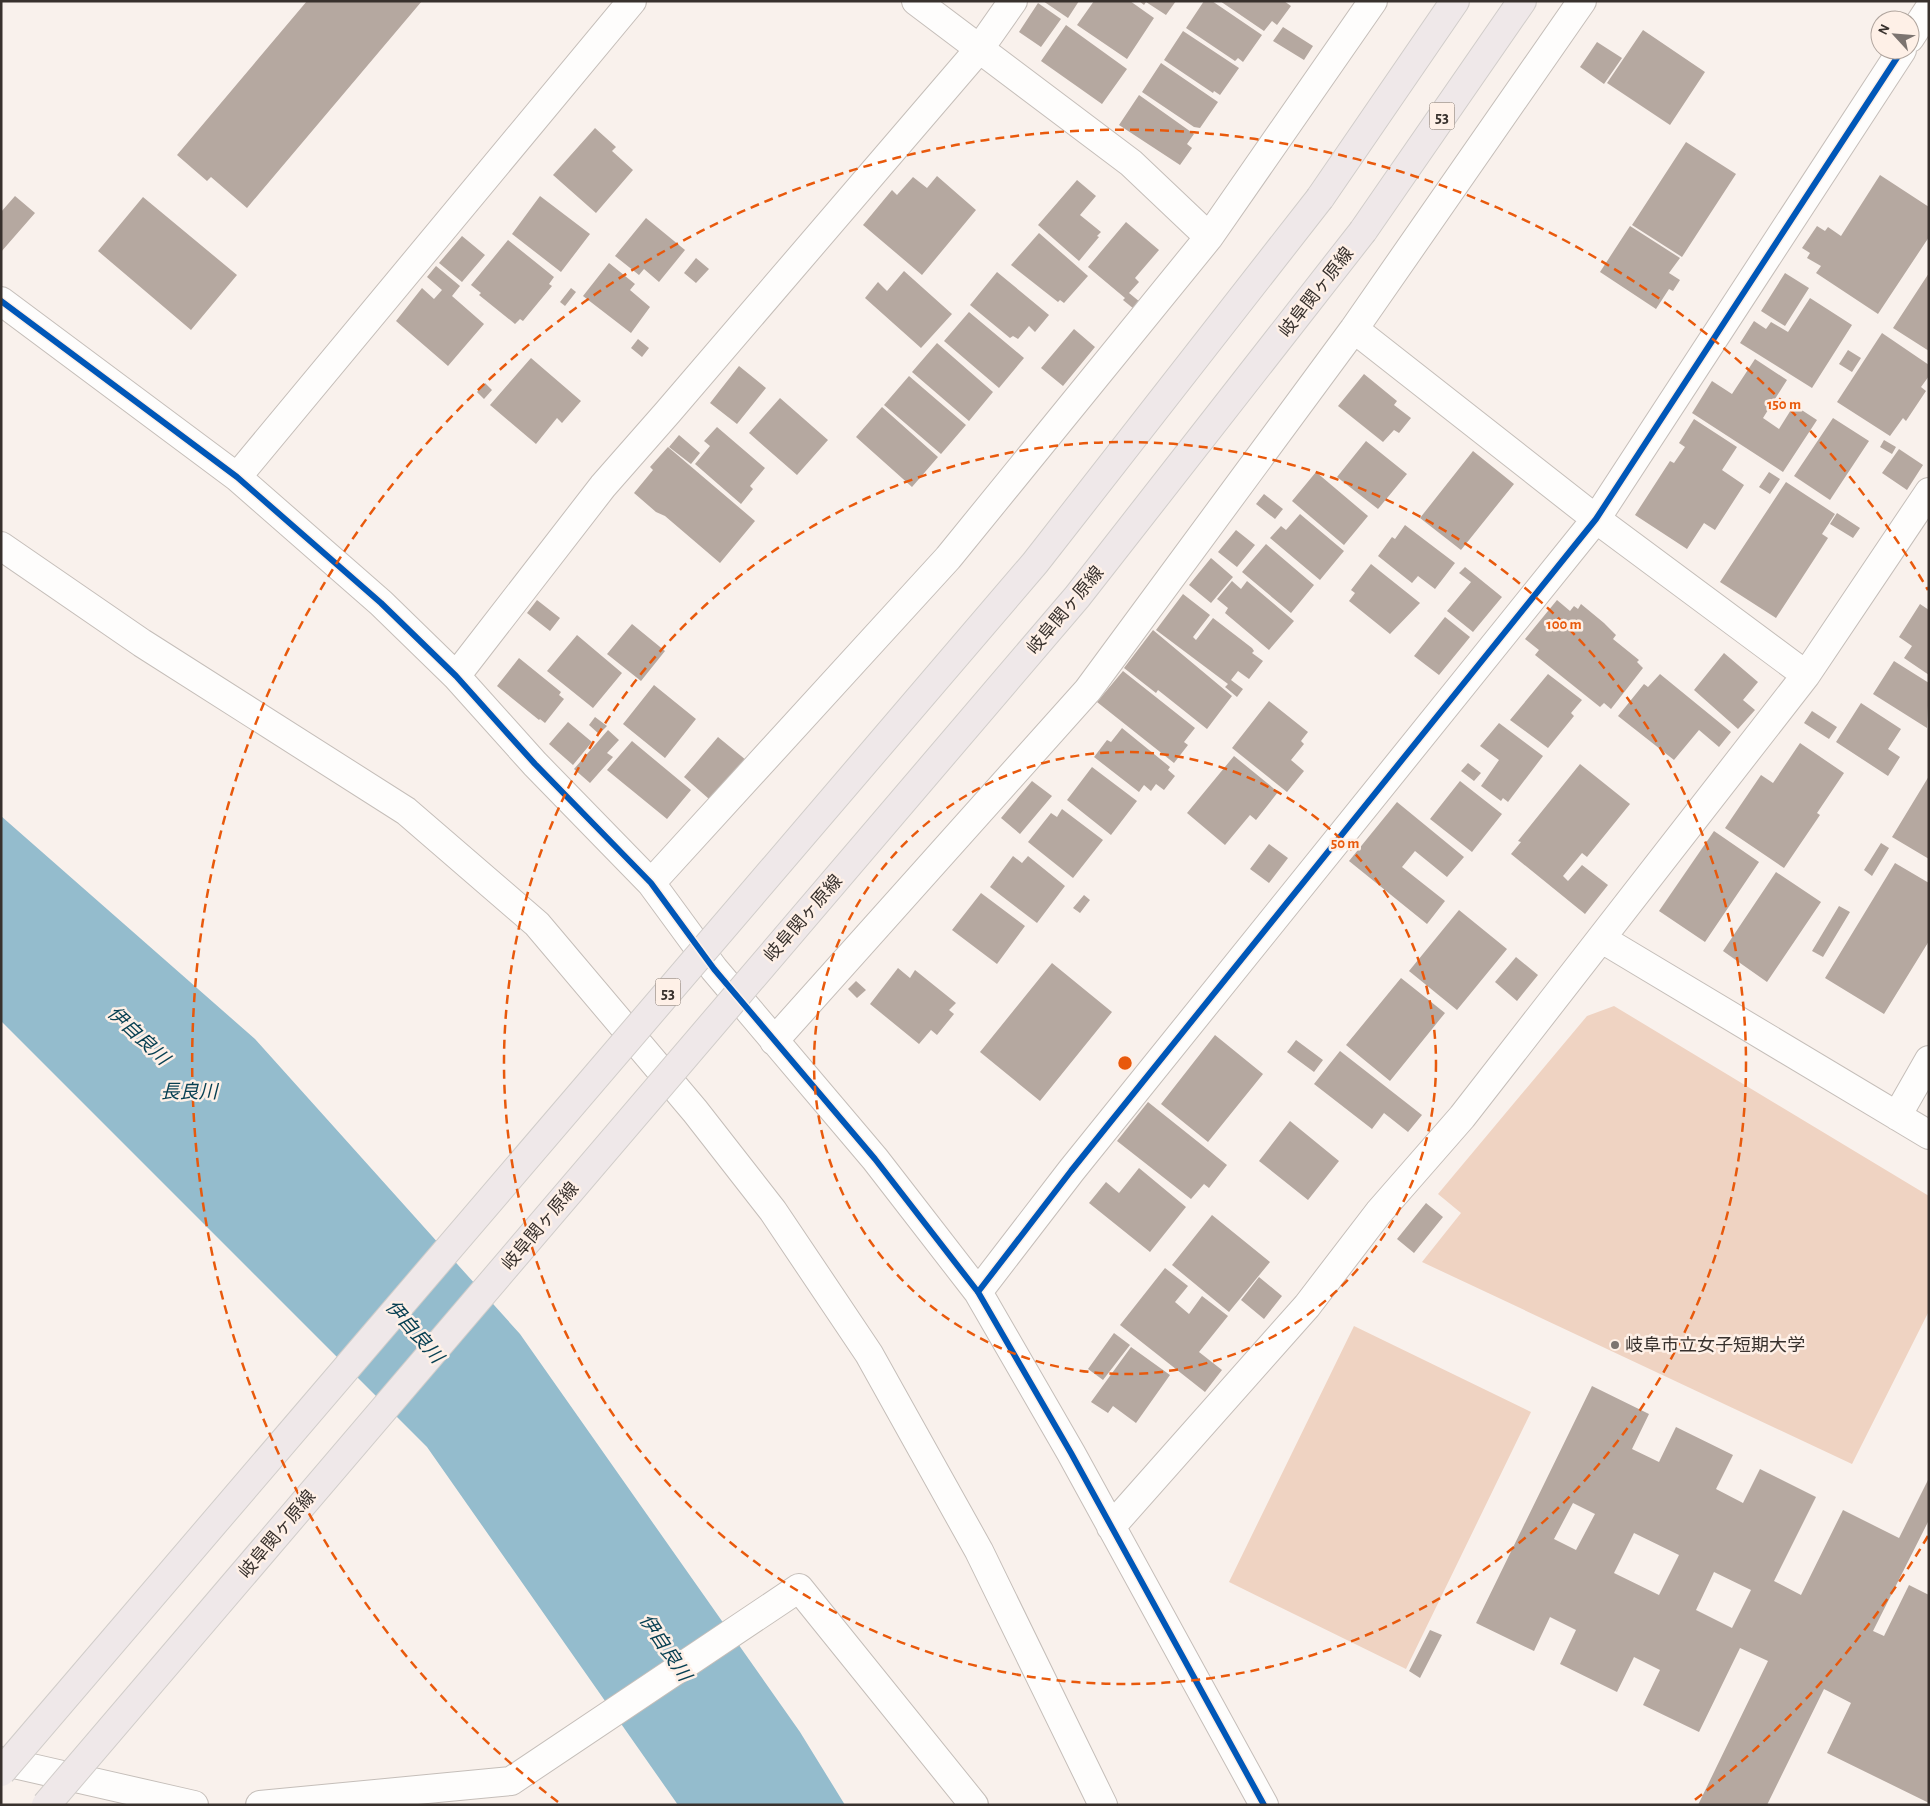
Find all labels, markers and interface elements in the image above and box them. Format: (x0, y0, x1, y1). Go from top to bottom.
north arrow (1870, 10, 1920, 60)
text: N (1876, 22, 1893, 37)
road number: 53 (1430, 102, 1454, 130)
street label: 岐阜関ヶ原線 (1275, 243, 1357, 341)
text: 150 m (1767, 397, 1801, 412)
street label: 岐阜関ヶ原線 (1023, 562, 1107, 658)
text: 100 m (1546, 617, 1582, 632)
text: 50 m (1331, 836, 1359, 851)
street label: 岐阜関ヶ原線 (760, 871, 846, 965)
road number: 53 (656, 979, 680, 1006)
water label: 伊自良川 (104, 1002, 174, 1070)
centre of rings (1116, 1054, 1134, 1072)
water label: 長良川 (160, 1082, 219, 1102)
street label: 岐阜関ヶ原線 (498, 1178, 582, 1274)
water label: 伊自良川 (382, 1296, 448, 1368)
place label: 岐阜市立女子短期大学 (1625, 1335, 1805, 1355)
marker: 岐阜市立女子短期大学 (1609, 1339, 1621, 1351)
street label: 岐阜関ヶ原線 (235, 1486, 319, 1582)
water label: 伊自良川 (636, 1610, 696, 1686)

